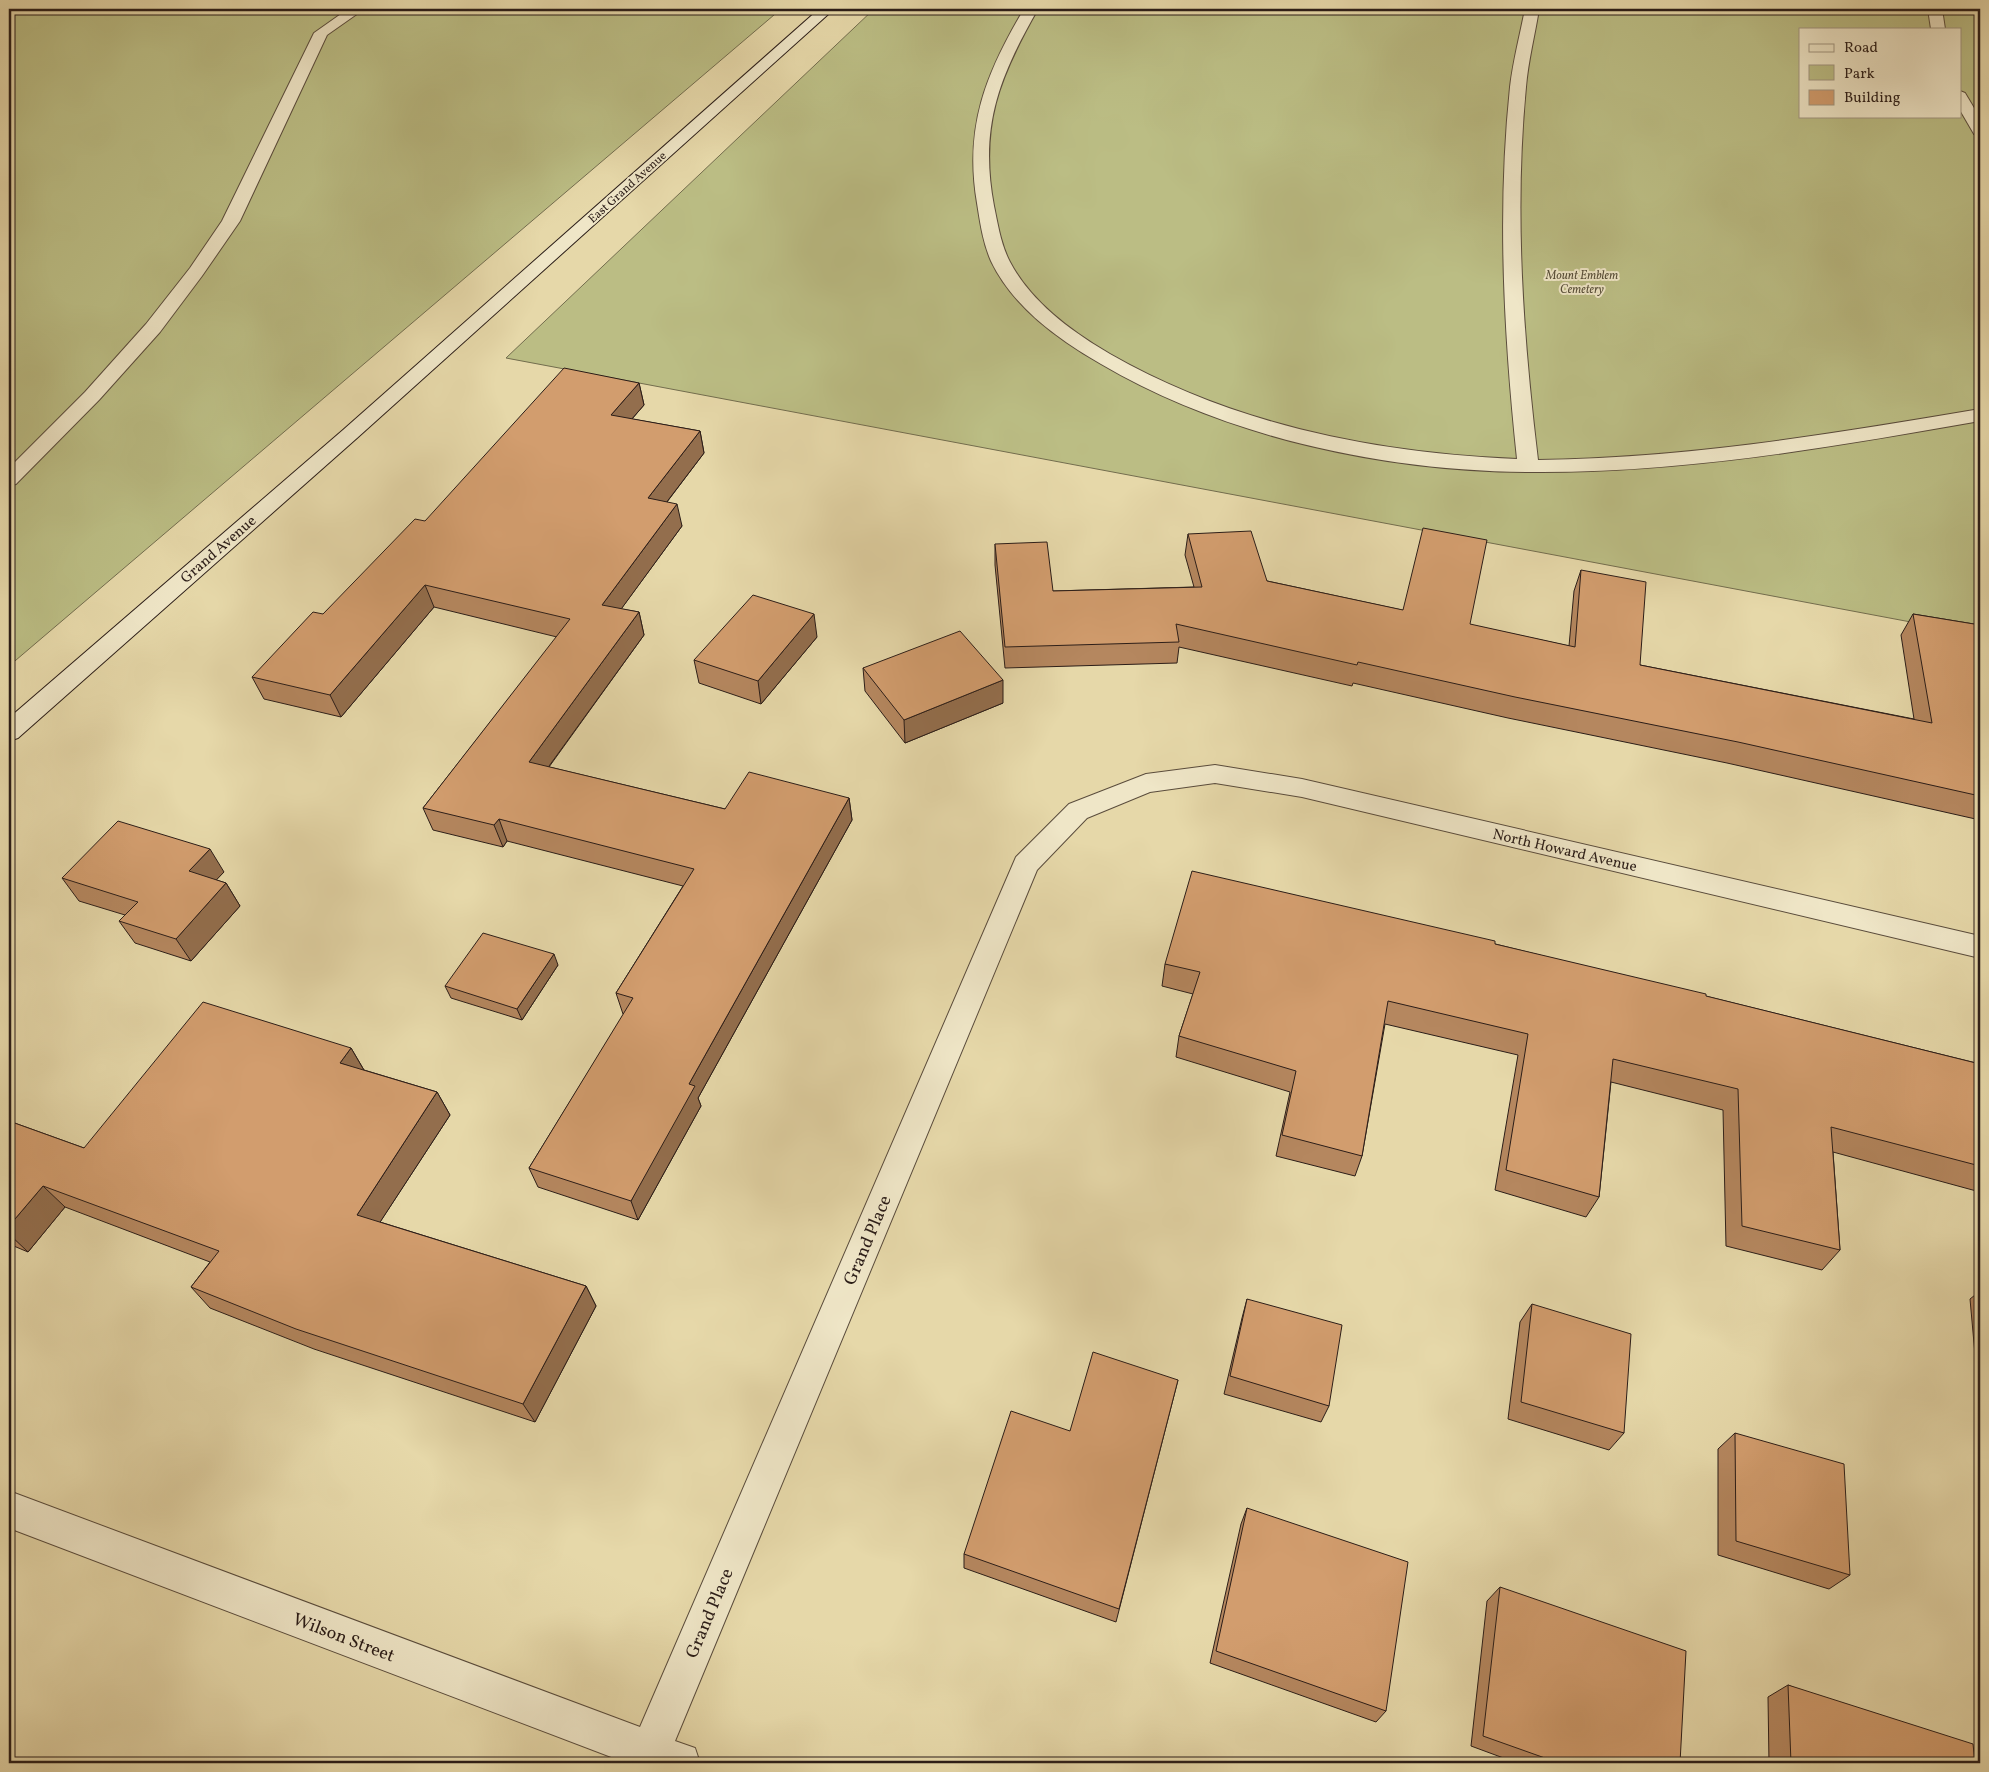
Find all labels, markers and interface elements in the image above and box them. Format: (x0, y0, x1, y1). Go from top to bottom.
legend (1799, 28, 1962, 118)
text: Road (1844, 38, 1878, 59)
text: Park (1844, 64, 1875, 85)
text: Building (1844, 88, 1901, 109)
street label: East Grand Avenue (585, 148, 671, 227)
park label: Mount Emblem Cemetery (1545, 268, 1618, 298)
street label: Grand Avenue (177, 511, 261, 589)
street label: North Howard Avenue (1490, 825, 1639, 878)
street label: Grand Place (838, 1192, 899, 1289)
street label: Grand Place (680, 1565, 741, 1662)
street label: Wilson Street (289, 1608, 398, 1669)

